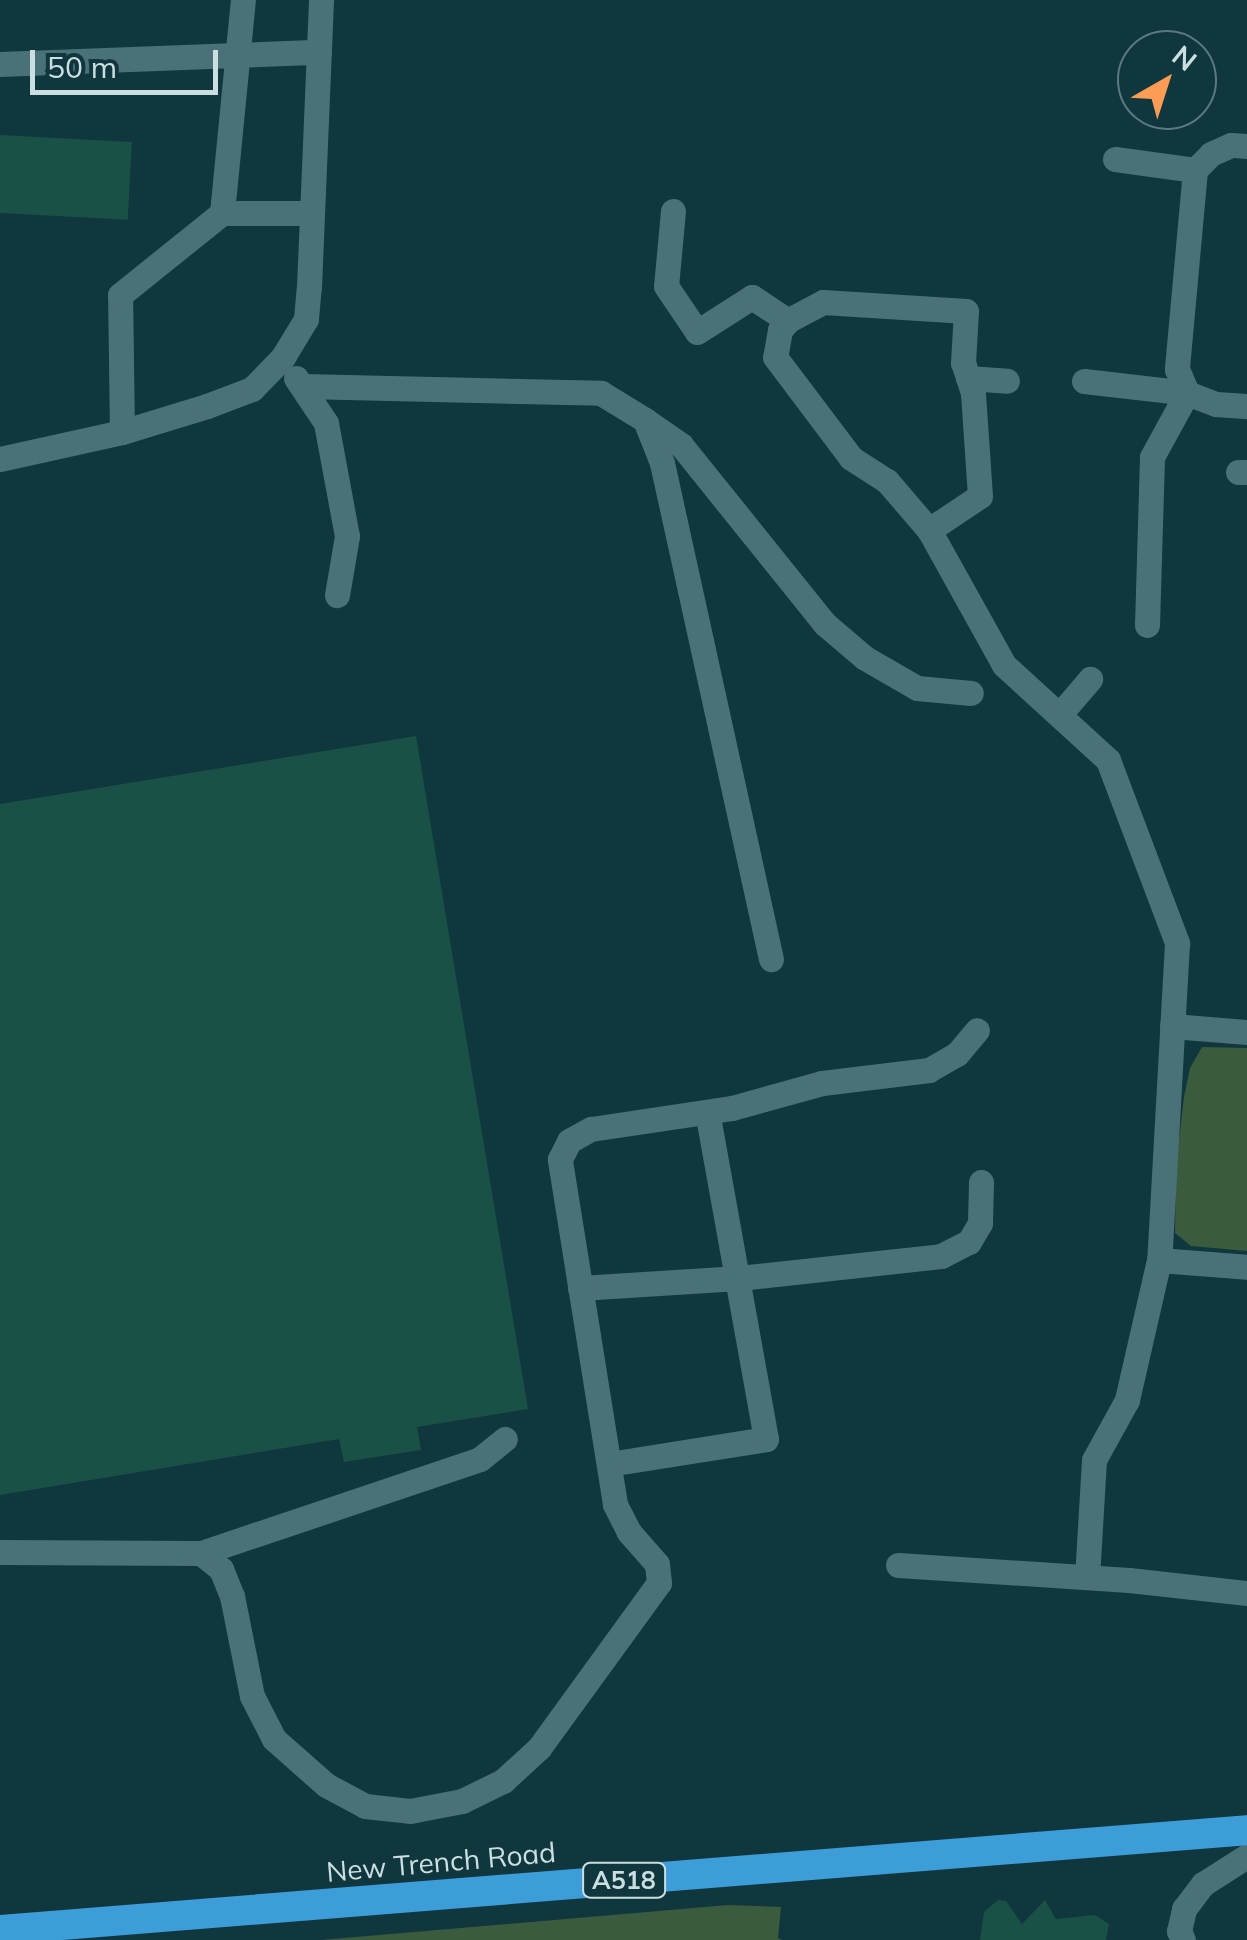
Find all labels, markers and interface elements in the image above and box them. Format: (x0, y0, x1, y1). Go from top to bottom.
scale bar (35, 30, 222, 92)
north arrow (1117, 30, 1217, 130)
text: N (1166, 38, 1204, 78)
text: 50 m (47, 48, 117, 86)
street label: New Trench Road (325, 1835, 557, 1889)
road number: A518 (582, 1860, 666, 1900)

